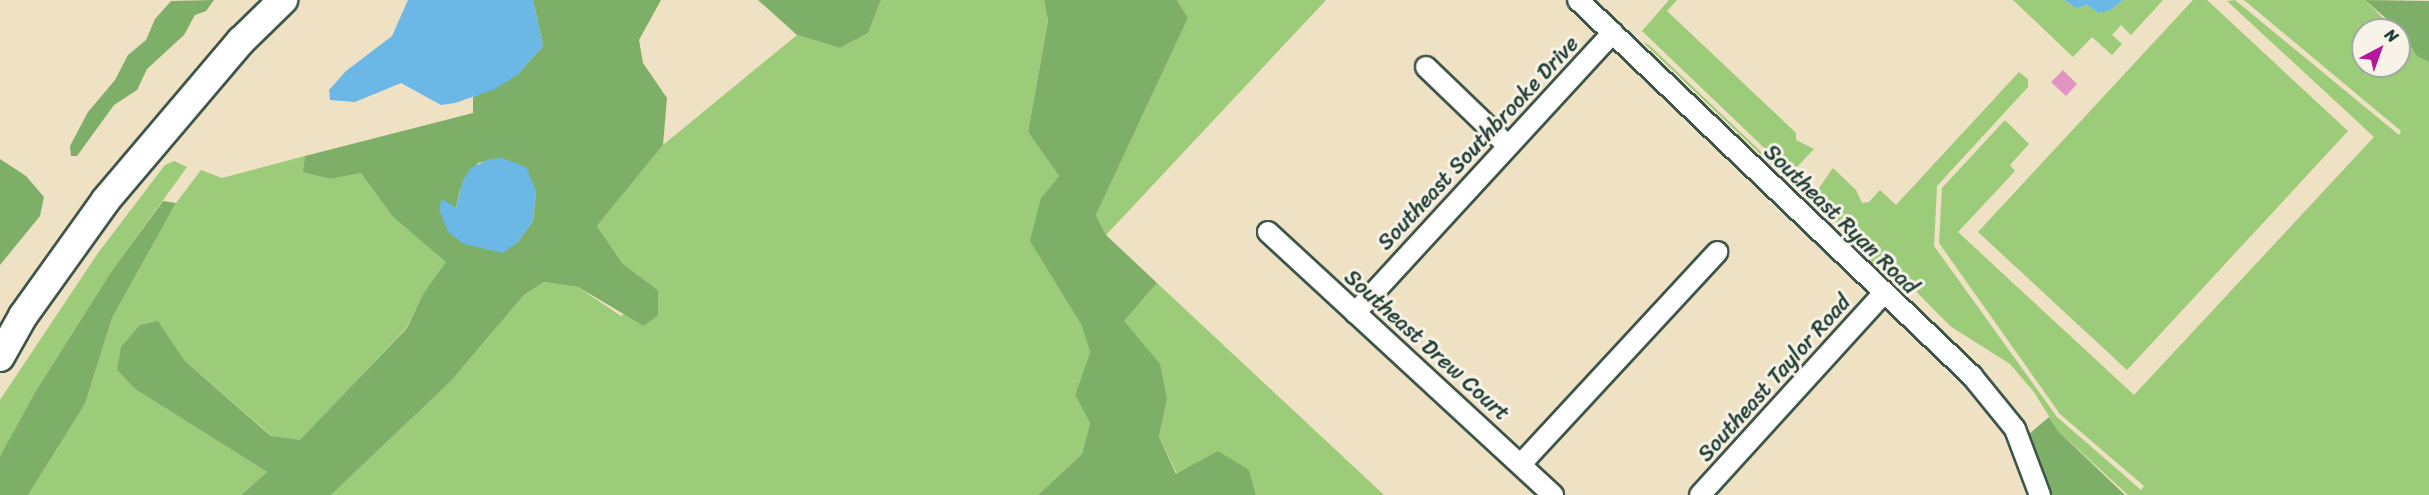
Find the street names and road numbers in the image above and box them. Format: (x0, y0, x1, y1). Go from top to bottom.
street label: Southeast Southbrooke Drive (1372, 30, 1584, 256)
street label: Southeast Ryan Road (1758, 138, 1924, 300)
street label: Southeast Drew Court (1339, 264, 1515, 426)
street label: Southeast Taylor Road (1692, 289, 1856, 467)

